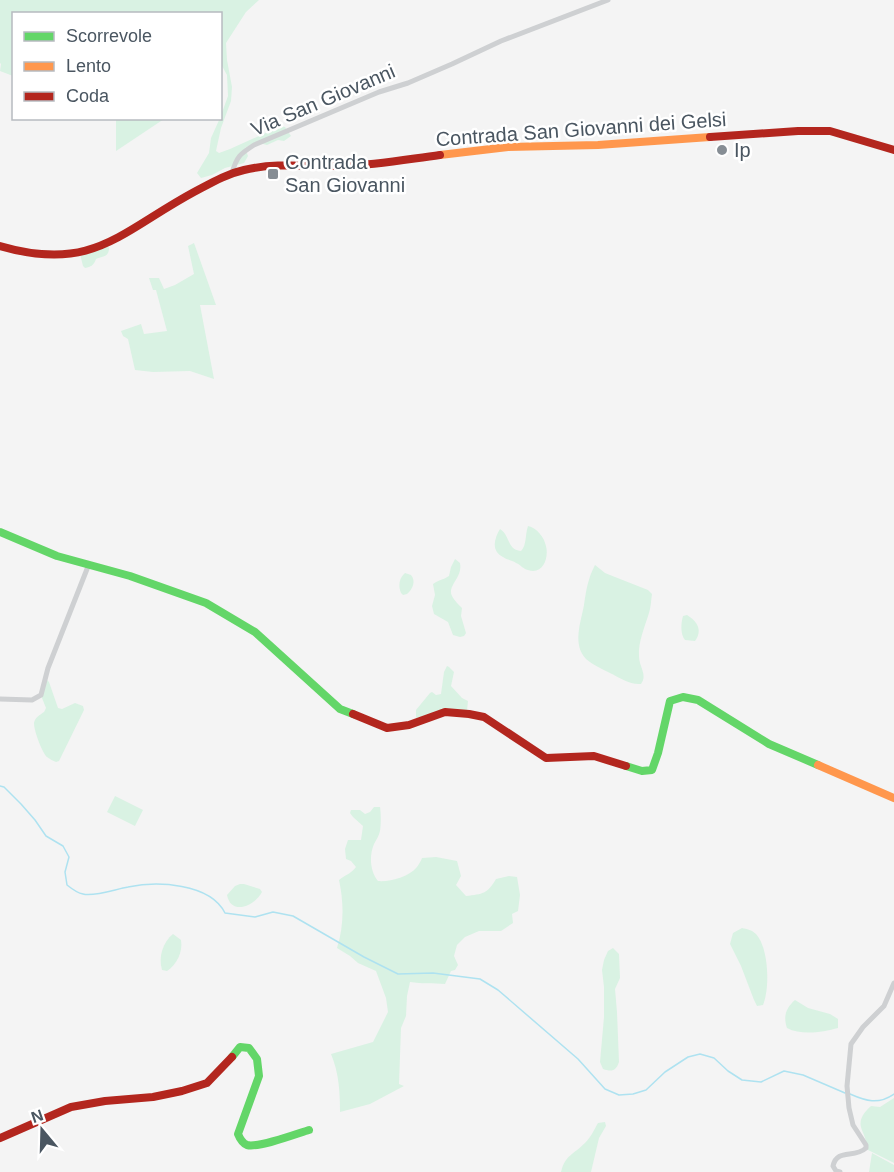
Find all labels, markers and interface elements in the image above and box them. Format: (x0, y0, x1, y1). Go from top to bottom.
legend (12, 12, 222, 120)
text: Scorrevole (66, 26, 152, 46)
text: Lento (66, 56, 111, 76)
street label: Via San Giovanni (248, 60, 398, 140)
text: Coda (66, 86, 110, 106)
street label: Contrada San Giovanni dei Gelsi (435, 108, 727, 150)
place label: Ip (734, 139, 751, 161)
marker: Ip (715, 143, 729, 157)
place label: Contrada San Giovanni (285, 151, 405, 196)
marker: Contrada San Giovanni (266, 167, 280, 181)
north arrow (12, 1100, 72, 1160)
text: N (29, 1106, 46, 1126)

